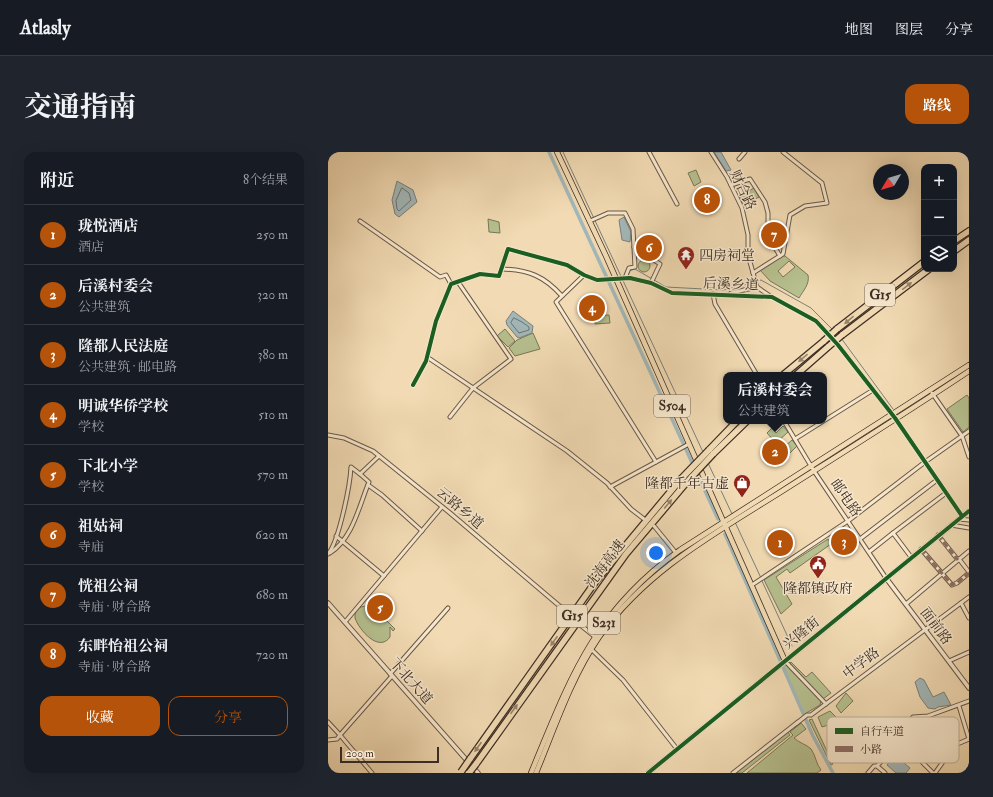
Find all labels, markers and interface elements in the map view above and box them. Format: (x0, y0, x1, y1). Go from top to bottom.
text: Atlasly (20, 16, 71, 40)
text: 地图 (845, 21, 873, 38)
text: 图层 (895, 21, 923, 38)
text: 分享 (945, 21, 973, 38)
button: 路线 (905, 84, 969, 124)
text: 交通指南 (24, 90, 136, 125)
north arrow (873, 164, 909, 200)
map controls (921, 164, 957, 272)
button: + (921, 164, 957, 200)
street label: 财合路 (726, 167, 760, 213)
text: 附近 (40, 170, 74, 191)
text: 8个结果 (243, 172, 288, 188)
pin: 8 (694, 185, 720, 215)
button: − (921, 200, 957, 236)
text: 珑悦酒店 (78, 217, 138, 236)
pin: 7 (761, 220, 787, 250)
text: 1 (51, 227, 55, 243)
text: 250 m (256, 227, 288, 243)
pin: 6 (636, 233, 662, 263)
button: layers (921, 236, 957, 272)
text: 酒店 (78, 239, 104, 255)
temple icon: 四房祠堂 (676, 245, 696, 270)
place label: 四房祠堂 (699, 247, 755, 264)
street label: 后溪乡道 (703, 275, 759, 293)
text: 后溪村委会 (78, 277, 153, 296)
one-way arrow (901, 282, 912, 290)
road number: G15 (865, 284, 895, 306)
text: 2 (50, 287, 56, 303)
text: 320 m (257, 287, 288, 303)
pin: 4 (579, 293, 605, 323)
text: 公共建筑 (78, 299, 130, 315)
one-way arrow (843, 315, 854, 324)
text: 隆都人民法庭 (78, 337, 168, 356)
text: 3 (51, 347, 56, 363)
text: 380 m (257, 347, 288, 363)
one-way arrow (798, 353, 809, 362)
text: 公共建筑 · 邮电路 (78, 359, 177, 375)
popup (723, 372, 827, 424)
text: 后溪村委会 (737, 381, 813, 400)
road number: S504 (654, 395, 690, 417)
text: 明诚华侨学校 (78, 397, 168, 416)
text: 公共建筑 (737, 403, 790, 419)
text: 4 (49, 407, 57, 423)
text: 510 m (258, 407, 288, 423)
text: 学校 (78, 419, 104, 435)
pin: 2 (762, 437, 788, 467)
text: 下北小学 (78, 457, 138, 476)
text: 5 (50, 467, 56, 483)
text: 570 m (257, 467, 288, 483)
shop icon: 隆都千年古虚 (732, 473, 752, 498)
place label: 隆都千年古虚 (645, 475, 729, 492)
street label: 邮电路 (827, 476, 865, 520)
text: 学校 (78, 479, 104, 495)
street label: 云路乡道 (433, 483, 487, 533)
one-way arrow (663, 499, 672, 510)
text: 祖姑祠 (78, 517, 123, 536)
text: 6 (50, 527, 56, 543)
text: 620 m (255, 527, 288, 543)
pin: 3 (831, 527, 857, 557)
pin: 1 (767, 528, 793, 558)
street label: 沈海高速 (581, 537, 629, 591)
text: 寺庙 (78, 539, 104, 555)
your location (646, 543, 666, 563)
public building icon: 隆都镇政府 (808, 554, 828, 579)
text: 恍祖公祠 (78, 577, 138, 596)
place label: 隆都镇政府 (783, 580, 853, 597)
text: 7 (50, 587, 56, 603)
text: 680 m (256, 587, 288, 603)
pin: 5 (367, 593, 393, 623)
text: 寺庙 · 财合路 (78, 599, 151, 615)
street label: 面前路 (917, 604, 955, 648)
road number: G15 (557, 605, 587, 627)
road number: S231 (588, 612, 620, 634)
street label: 兴隆街 (779, 613, 823, 653)
one-way arrow (550, 636, 558, 647)
text: 东畔怡祖公祠 (78, 637, 168, 656)
street label: 中学路 (839, 644, 883, 682)
text: 8 (50, 647, 56, 663)
text: 720 m (256, 647, 288, 663)
street label: 下北大道 (386, 655, 436, 707)
text: 寺庙 · 财合路 (78, 659, 151, 675)
button: 收藏 (40, 696, 160, 736)
button: 分享 (168, 696, 288, 736)
one-way arrow (510, 703, 518, 714)
legend (827, 717, 959, 763)
text: 自行车道 (860, 725, 904, 738)
one-way arrow (474, 742, 482, 753)
text: 小路 (860, 743, 882, 756)
scale bar (340, 745, 439, 764)
text: 200 m (346, 747, 374, 760)

